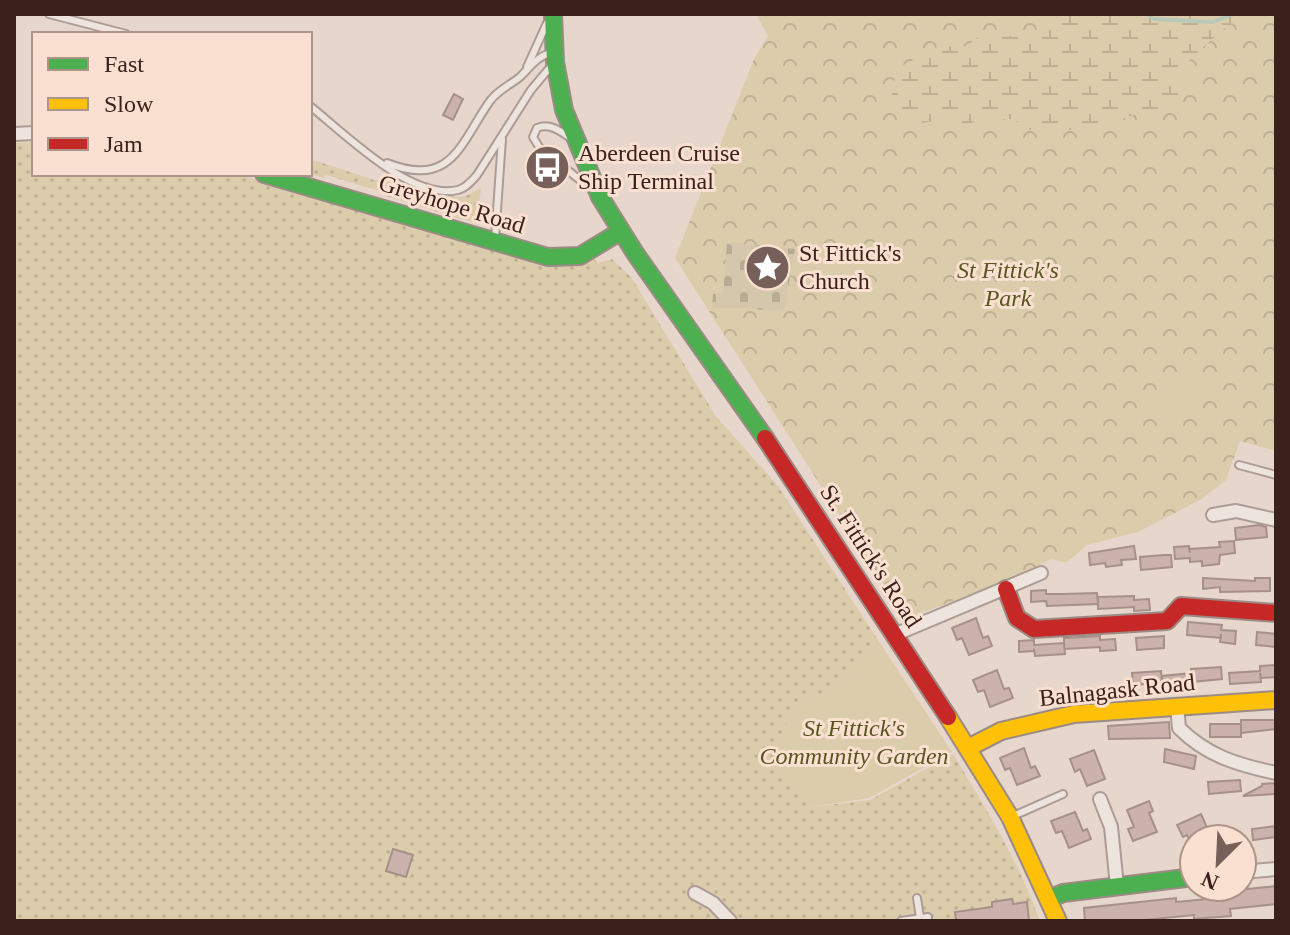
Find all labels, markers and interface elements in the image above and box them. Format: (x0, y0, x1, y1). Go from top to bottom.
legend (32, 32, 312, 176)
text: Fast (104, 51, 144, 77)
text: Slow (104, 91, 154, 117)
text: Jam (104, 131, 143, 157)
place label: Aberdeen Cruise Ship Terminal (578, 140, 740, 194)
bus stop icon: Aberdeen Cruise Ship Terminal (523, 143, 571, 191)
street label: Greyhope Road (376, 169, 528, 239)
place label: St Fittick's Church (799, 240, 901, 294)
place icon: St Fittick's Church (744, 243, 792, 291)
park label: St Fittick's Park (957, 257, 1059, 311)
street label: St. Fittick's Road (815, 480, 927, 632)
street label: Balnagask Road (1038, 669, 1196, 711)
park label: St Fittick's Community Garden (759, 715, 949, 769)
north arrow (1178, 823, 1258, 903)
text: N (1198, 866, 1222, 895)

